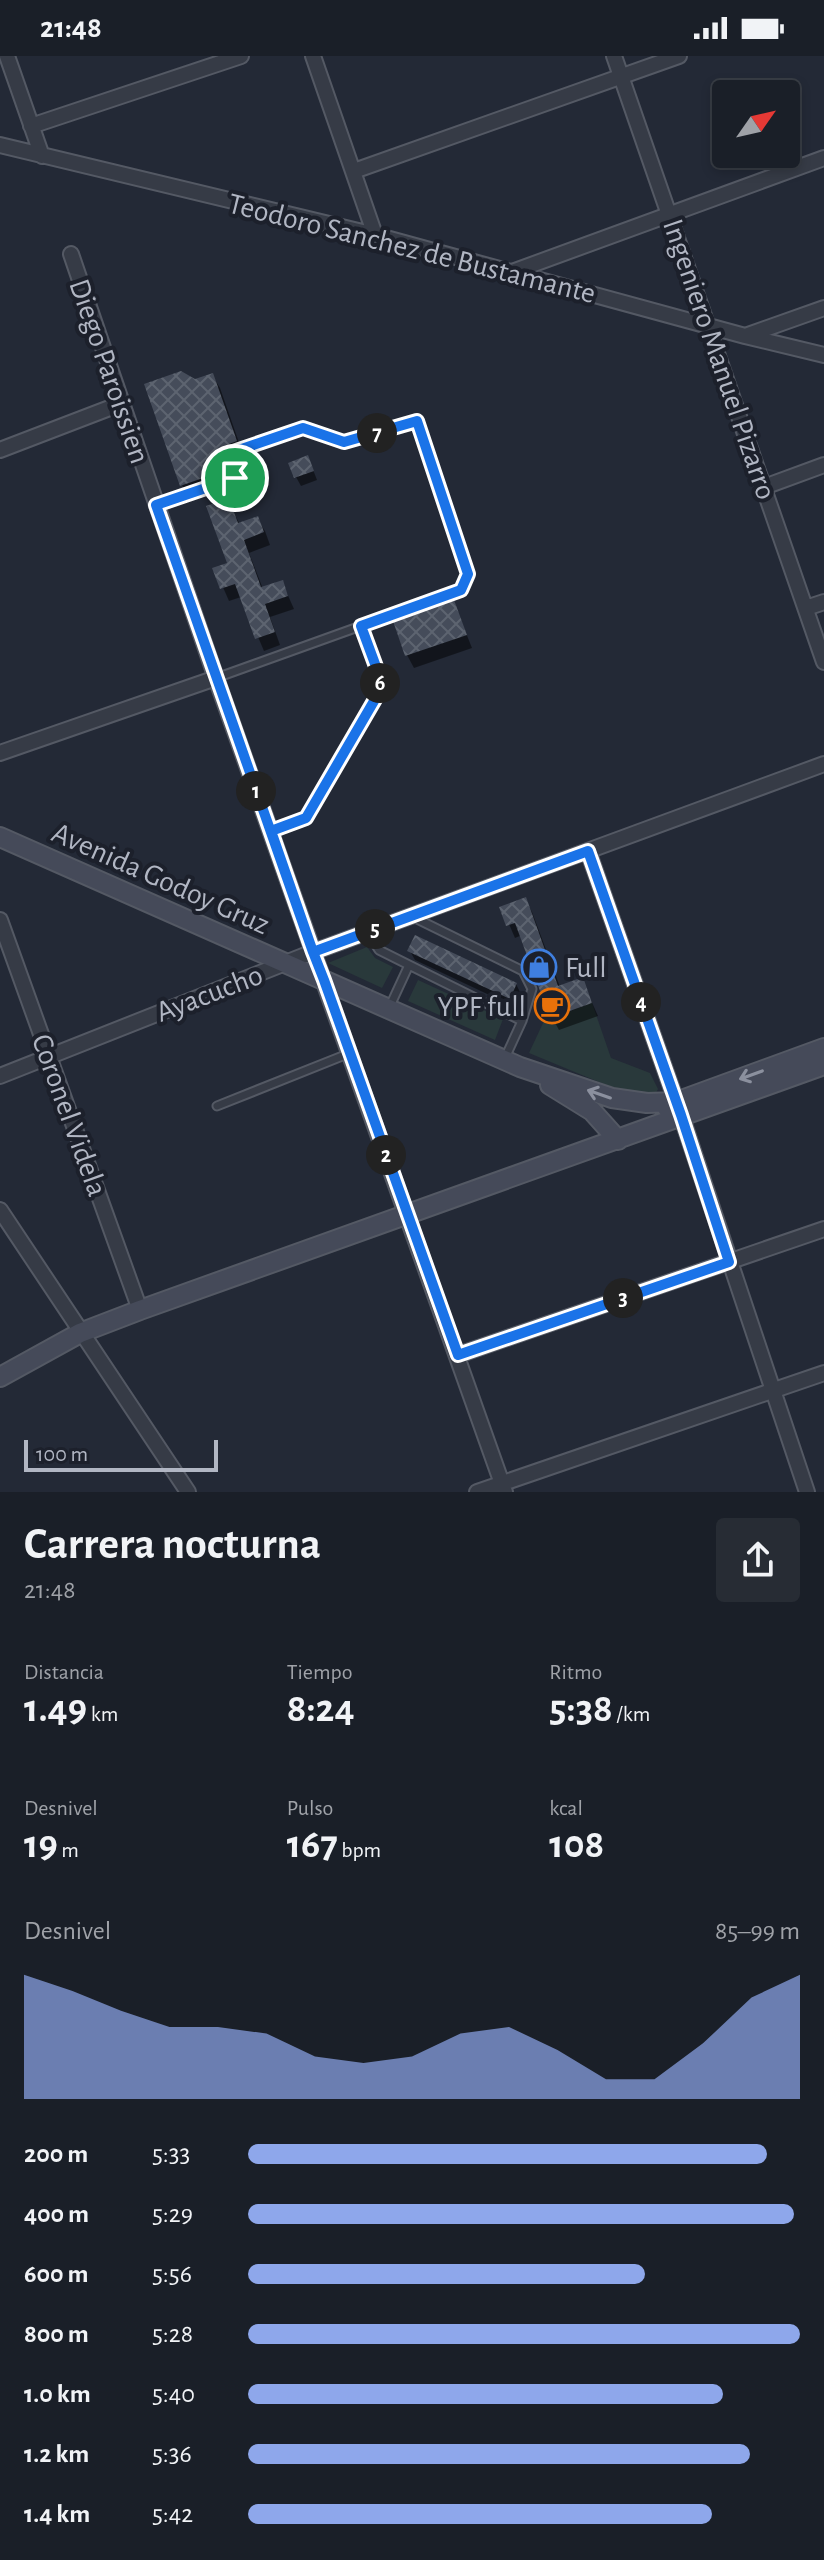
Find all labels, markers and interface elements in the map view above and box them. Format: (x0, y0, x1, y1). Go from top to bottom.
text: 21:48 (40, 13, 102, 43)
north arrow (712, 80, 800, 168)
map controls (712, 80, 800, 168)
street label: Teodoro Sanchez de Bustamante (225, 189, 599, 309)
street label: Ingeniero Manuel Pizarro (657, 215, 781, 503)
street label: Diego Paroissien (63, 275, 155, 468)
pin: 7 (357, 413, 397, 453)
text: 7 (372, 422, 382, 444)
pin (201, 444, 269, 512)
icon: arrive (213, 456, 257, 500)
pin: 6 (360, 663, 400, 703)
text: 6 (375, 672, 385, 694)
pin: 1 (236, 771, 276, 811)
text: 1 (252, 780, 260, 802)
street label: Avenida Godoy Gruz (47, 818, 274, 940)
pin: 5 (355, 909, 395, 949)
text: 5 (370, 918, 380, 940)
shop icon: Full (520, 948, 558, 986)
place label: Full (565, 953, 607, 983)
street label: Ayacucho (152, 960, 267, 1028)
pin: 4 (621, 982, 661, 1022)
cafe icon: YPF full (533, 987, 571, 1025)
text: 4 (635, 991, 647, 1013)
place label: YPF full (437, 992, 526, 1022)
street label: Coronel Videla (26, 1030, 112, 1200)
one-way arrow (739, 1069, 764, 1083)
one-way arrow (587, 1086, 612, 1101)
pin: 2 (366, 1135, 406, 1175)
text: 2 (381, 1144, 391, 1166)
pin: 3 (603, 1278, 643, 1318)
text: 3 (618, 1287, 628, 1309)
scale bar (24, 1436, 218, 1472)
text: 100 m (36, 1443, 88, 1465)
button: share (716, 1518, 800, 1602)
text: Carrera nocturna (24, 1523, 321, 1567)
text: 21:48 (24, 1577, 76, 1603)
text: Distancia (24, 1661, 104, 1683)
text: Tiempo (287, 1661, 353, 1683)
text: Ritmo (549, 1661, 602, 1683)
text: 1.49 (24, 1689, 87, 1729)
text: 8:24 (287, 1689, 355, 1729)
text: 5:38 (549, 1689, 613, 1729)
text: km (87, 1703, 118, 1725)
text: /km (613, 1703, 650, 1725)
text: Desnivel (24, 1797, 98, 1819)
text: Pulso (287, 1797, 333, 1819)
text: kcal (549, 1797, 583, 1819)
text: 19 (24, 1825, 58, 1865)
text: 167 (287, 1825, 338, 1865)
text: 108 (549, 1825, 604, 1865)
text: m (58, 1839, 79, 1861)
text: bpm (338, 1839, 381, 1861)
text: Desnivel (24, 1918, 111, 1944)
text: 85–99 m (715, 1918, 800, 1944)
text: 200 m (24, 2141, 88, 2167)
text: 5:33 (152, 2141, 190, 2167)
text: 400 m (24, 2201, 89, 2227)
text: 5:29 (152, 2201, 193, 2227)
text: 600 m (24, 2261, 89, 2287)
text: 5:56 (152, 2261, 192, 2287)
text: 800 m (24, 2321, 89, 2347)
text: 5:28 (152, 2321, 193, 2347)
text: 1.0 km (24, 2381, 91, 2407)
text: 5:40 (152, 2381, 195, 2407)
text: 1.2 km (24, 2441, 89, 2467)
text: 5:36 (152, 2441, 192, 2467)
text: 1.4 km (24, 2501, 90, 2527)
text: 5:42 (152, 2501, 193, 2527)

